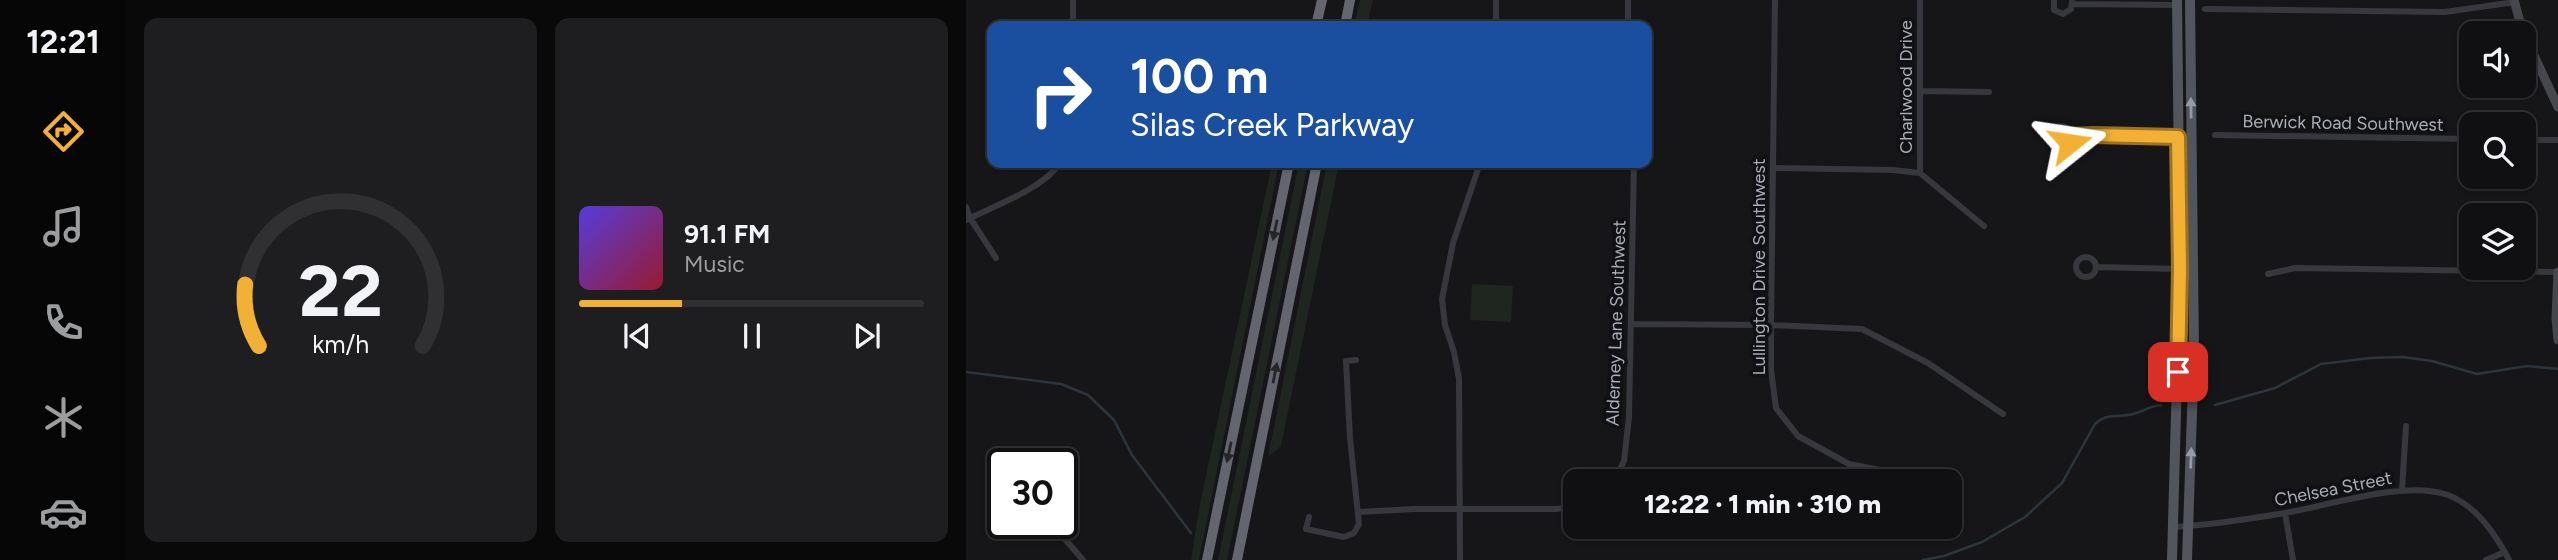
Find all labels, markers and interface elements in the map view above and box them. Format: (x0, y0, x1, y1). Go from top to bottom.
street label: Charlwood Drive (1895, 20, 1917, 154)
map controls (2459, 21, 2536, 280)
button: sound (2459, 21, 2536, 98)
text: 12:21 (26, 23, 100, 61)
text: 100 m (1130, 46, 1269, 105)
icon: right (1015, 49, 1106, 140)
one-way arrow (2185, 97, 2196, 119)
text: Silas Creek Parkway (1130, 106, 1414, 144)
position arrow (2033, 106, 2107, 180)
icon: directions (39, 107, 88, 156)
street label: Berwick Road Southwest (2242, 110, 2444, 136)
button: search (2459, 112, 2536, 189)
street label: Lullington Drive Southwest (1748, 158, 1770, 376)
icon: music (39, 202, 88, 251)
button: layers (2459, 203, 2536, 280)
text: 91.1 FM (684, 218, 770, 250)
one-way arrow (1269, 219, 1280, 241)
street label: Alderney Lane Southwest (1601, 219, 1631, 426)
text: 22 (298, 247, 383, 334)
text: Music (684, 250, 745, 278)
icon: phone (39, 298, 88, 347)
icon: previous (618, 317, 656, 355)
icon: pause (733, 317, 771, 355)
icon: next (848, 317, 886, 355)
text: km/h (312, 329, 369, 359)
pin (2148, 342, 2208, 402)
icon: arrive (2159, 353, 2197, 391)
one-way arrow (1269, 362, 1280, 384)
icon: climate (39, 393, 88, 442)
one-way arrow (1224, 441, 1235, 463)
one-way arrow (2185, 447, 2196, 469)
speed limit sign: 30 (987, 448, 1078, 539)
street label: Chelsea Street (2272, 467, 2394, 511)
icon: car (39, 488, 88, 537)
text: 12:22 · 1 min · 310 m (1644, 488, 1881, 520)

